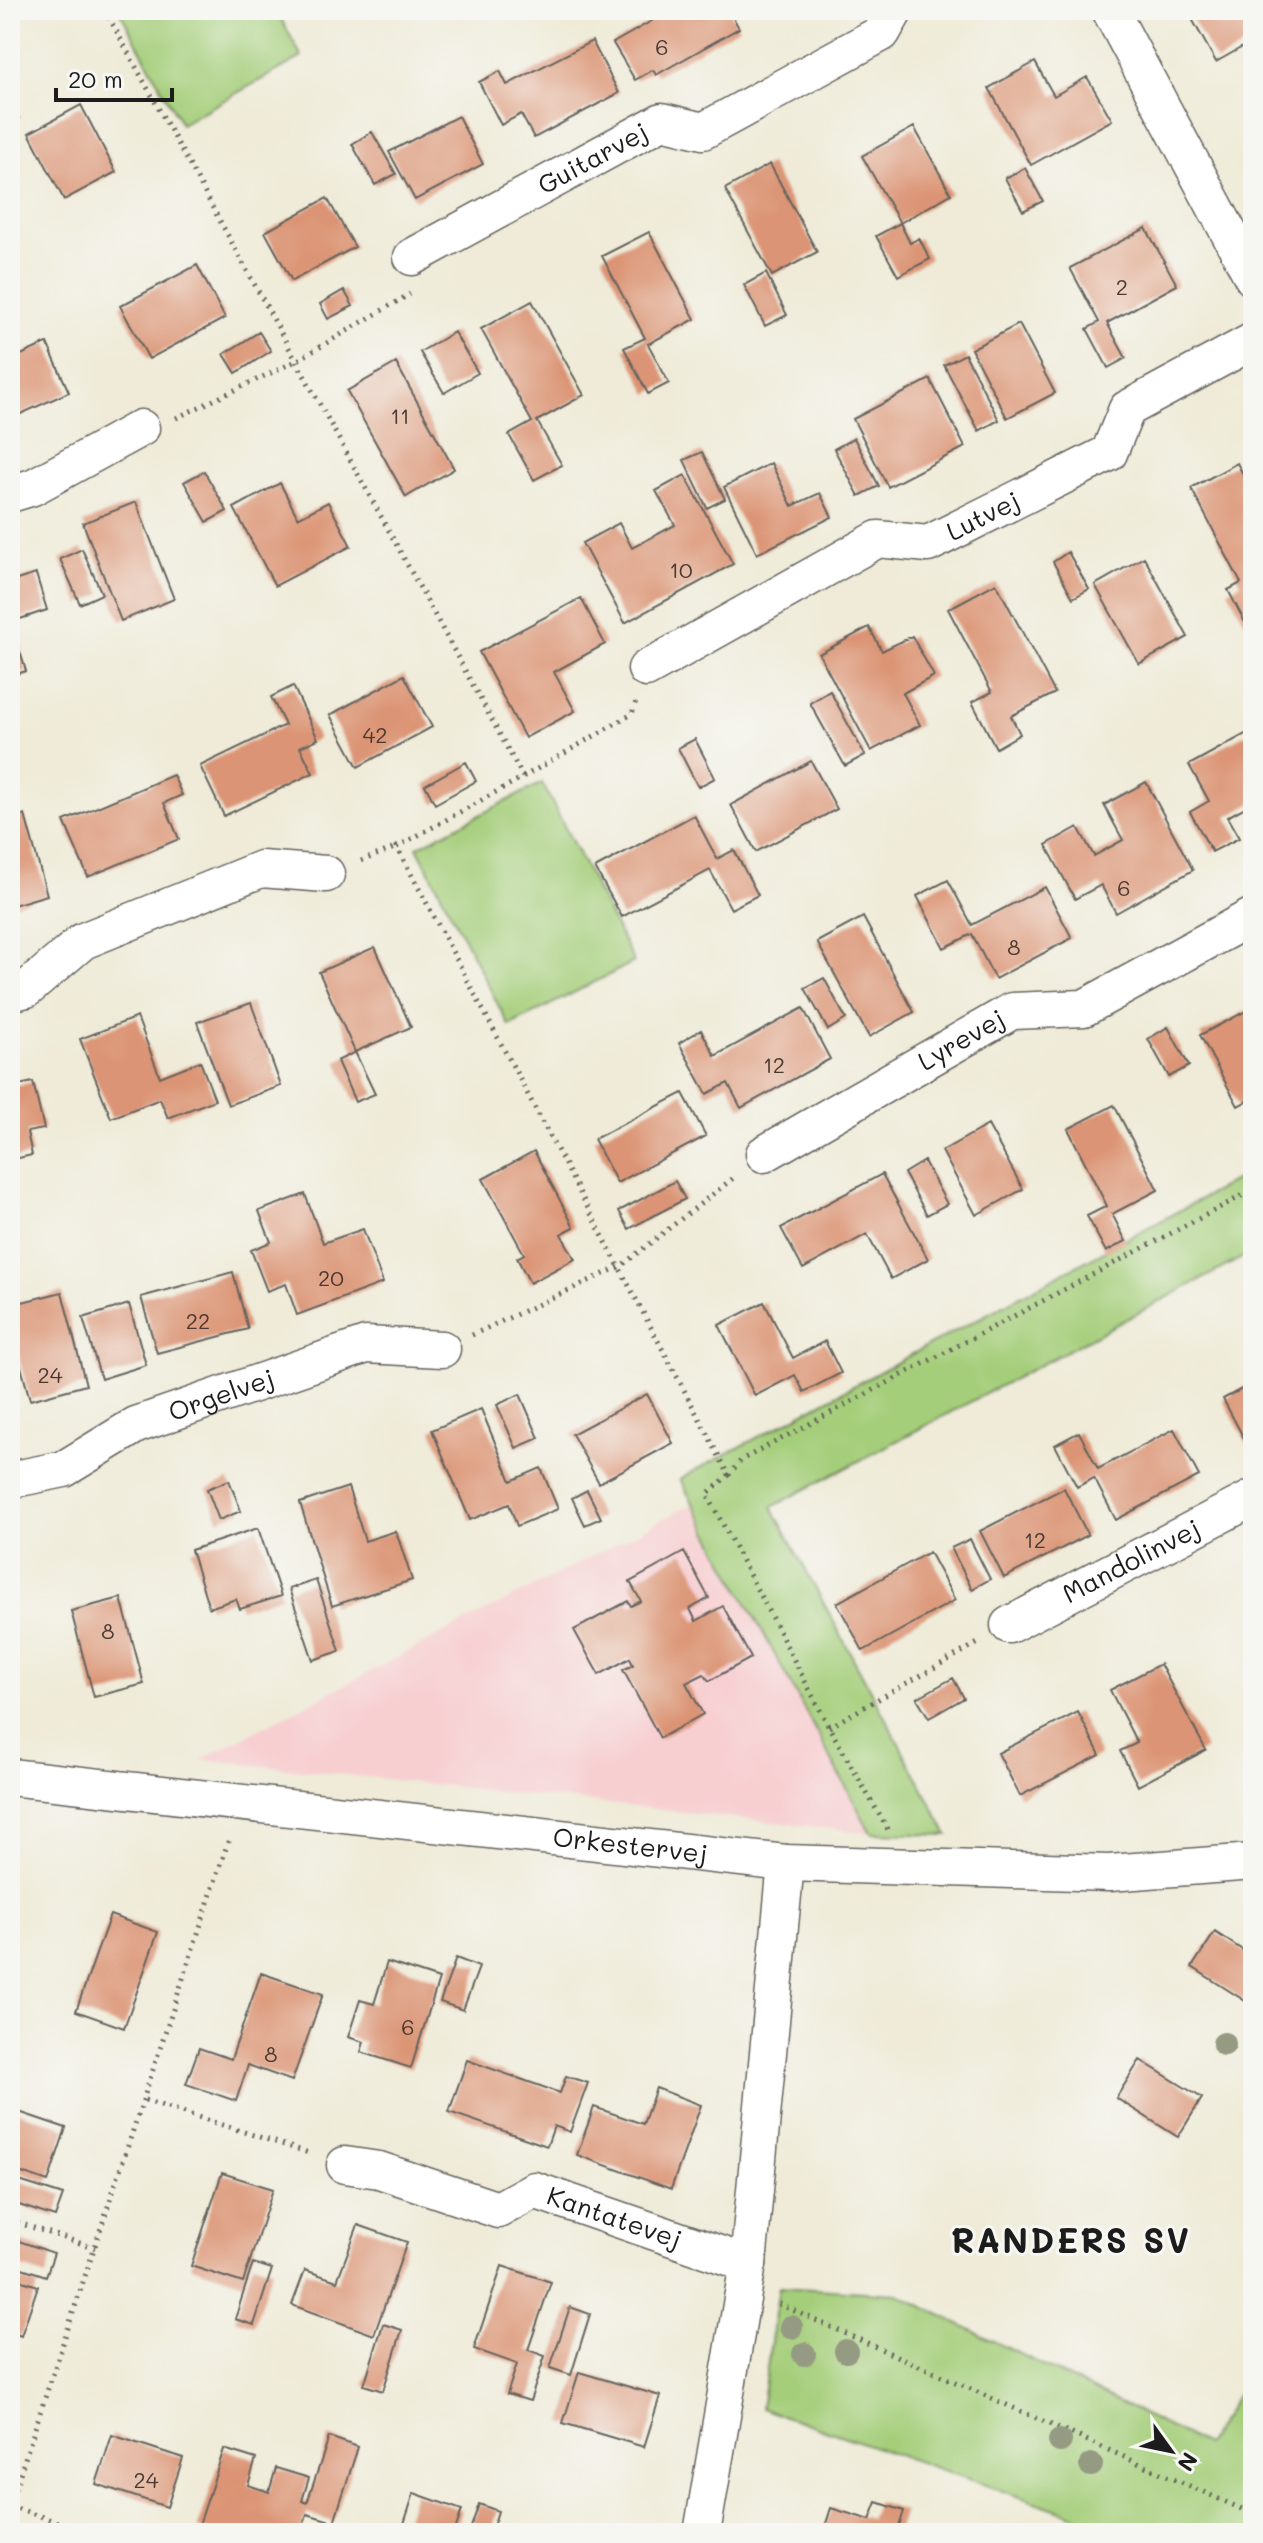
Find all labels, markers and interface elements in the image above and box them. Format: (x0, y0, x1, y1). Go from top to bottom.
house number: 6 (655, 32, 669, 61)
scale bar (56, 52, 172, 102)
text: 20 m (68, 63, 123, 94)
street label: Guitarvej (531, 114, 654, 201)
house number: 2 (1116, 272, 1128, 301)
house number: 11 (390, 401, 410, 430)
street label: Lutvej (940, 483, 1025, 548)
house number: 10 (669, 555, 693, 584)
house number: 42 (362, 720, 388, 749)
house number: 6 (1117, 873, 1131, 902)
house number: 8 (1007, 932, 1021, 961)
street label: Lyrevej (911, 1001, 1011, 1078)
house number: 12 (763, 1050, 785, 1079)
house number: 20 (318, 1263, 344, 1292)
house number: 22 (186, 1306, 210, 1335)
house number: 24 (37, 1360, 63, 1389)
street label: Orgelvej (164, 1360, 279, 1428)
street label: Mandolinvej (1056, 1511, 1206, 1610)
house number: 12 (1024, 1525, 1046, 1554)
house number: 8 (101, 1616, 115, 1645)
street label: Orkestervej (551, 1819, 709, 1870)
house number: 6 (401, 2012, 415, 2041)
house number: 8 (264, 2039, 278, 2068)
street label: Kantatevej (543, 2178, 686, 2256)
district label: RANDERS SV (951, 2217, 1191, 2262)
north arrow (1131, 2411, 1211, 2491)
text: N (1171, 2447, 1205, 2477)
house number: 24 (133, 2465, 159, 2494)

